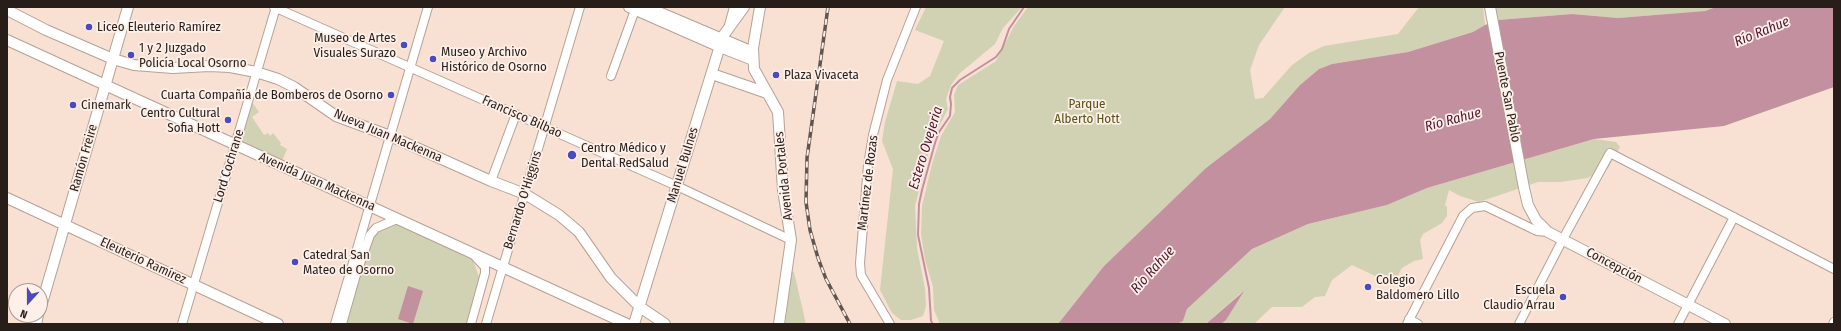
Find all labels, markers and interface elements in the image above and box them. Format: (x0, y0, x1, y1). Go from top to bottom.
water label: Río Rahue (1732, 13, 1792, 51)
place label: Liceo Eleuterio Ramírez (97, 19, 221, 35)
marker: Liceo Eleuterio Ramírez (84, 22, 94, 32)
place label: Museo de Artes Visuales Surazo (313, 30, 396, 61)
place label: 1 y 2 Juzgado Policía Local Osorno (139, 40, 246, 71)
marker: Museo de Artes Visuales Surazo (399, 40, 409, 50)
place label: Museo y Archivo Histórico de Osorno (441, 44, 547, 75)
marker: 1 y 2 Juzgado Policía Local Osorno (126, 50, 136, 60)
street label: Puente San Pablo (1491, 50, 1523, 144)
marker: Museo y Archivo Histórico de Osorno (428, 54, 438, 64)
place label: Plaza Vivaceta (784, 67, 859, 83)
marker: Plaza Vivaceta (771, 70, 781, 80)
place label: Cuarta Compañía de Bomberos de Osorno (161, 87, 383, 103)
marker: Cuarta Compañía de Bomberos de Osorno (386, 90, 396, 100)
street label: Francisco Bilbao (480, 92, 564, 142)
park label: Parque Alberto Hott (1054, 96, 1120, 127)
place label: Cinemark (81, 97, 131, 113)
marker: Cinemark (68, 100, 78, 110)
water label: Río Rahue (1423, 104, 1483, 136)
place label: Centro Cultural Sofia Hott (141, 105, 220, 136)
water label: Estero Ovejeria (905, 105, 947, 191)
street label: Nueva Juan Mackenna (331, 106, 445, 166)
marker: Centro Cultural Sofia Hott (223, 115, 233, 125)
street label: Ramón Freire (67, 122, 101, 194)
street label: Manuel Bulnes (664, 125, 702, 205)
street label: Lord Cochrane (210, 127, 248, 205)
street label: Avenida Portales (772, 131, 796, 221)
street label: Martínez de Rozas (854, 134, 882, 232)
place label: Centro Médico y Dental RedSalud (581, 140, 669, 171)
street label: Avenida Juan Mackenna (256, 149, 378, 215)
street label: Bernardo O'Higgins (501, 149, 545, 251)
marker: Centro Médico y Dental RedSalud (566, 149, 578, 161)
street label: Eleuterio Ramírez (98, 234, 188, 288)
water label: Río Rahue (1128, 243, 1178, 297)
street label: Concepción (1583, 245, 1645, 287)
place label: Catedral San Mateo de Osorno (303, 247, 394, 278)
marker: Catedral San Mateo de Osorno (290, 257, 300, 267)
place label: Colegio Baldomero Lillo (1376, 272, 1460, 303)
marker: Colegio Baldomero Lillo (1363, 282, 1373, 292)
place label: Escuela Claudio Arrau (1483, 282, 1555, 313)
north arrow (8, 283, 48, 323)
marker: Escuela Claudio Arrau (1558, 292, 1568, 302)
text: N (18, 306, 29, 321)

